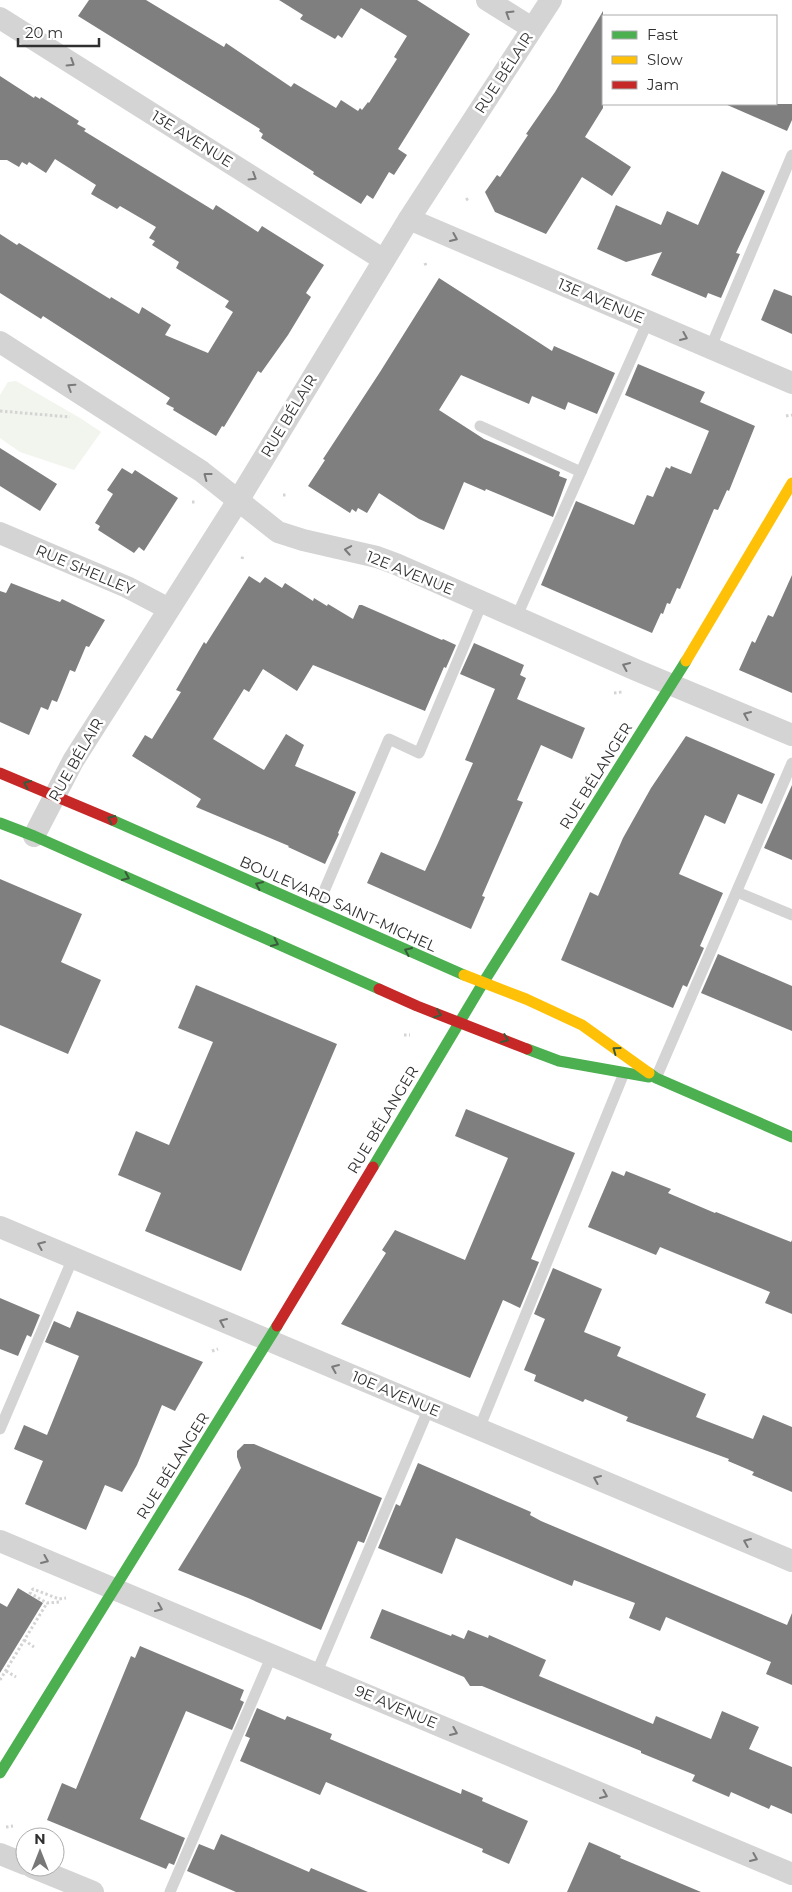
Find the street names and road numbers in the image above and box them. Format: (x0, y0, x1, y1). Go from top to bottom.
street label: RUE BÉLAIR (470, 28, 537, 117)
street label: 13E AVENUE (148, 106, 237, 171)
street label: 13E AVENUE (555, 274, 647, 327)
street label: RUE BÉLAIR (256, 371, 321, 461)
street label: RUE SHELLEY (33, 540, 138, 599)
street label: 12E AVENUE (364, 546, 457, 599)
street label: RUE BÉLAIR (44, 715, 107, 805)
street label: RUE BÉLANGER (555, 719, 636, 833)
street label: BOULEVARD SAINT-MICHEL (237, 851, 440, 956)
street label: RUE BÉLANGER (343, 1062, 422, 1177)
street label: 10E AVENUE (349, 1366, 443, 1421)
street label: RUE BÉLANGER (132, 1409, 213, 1523)
street label: 9E AVENUE (352, 1681, 440, 1732)

